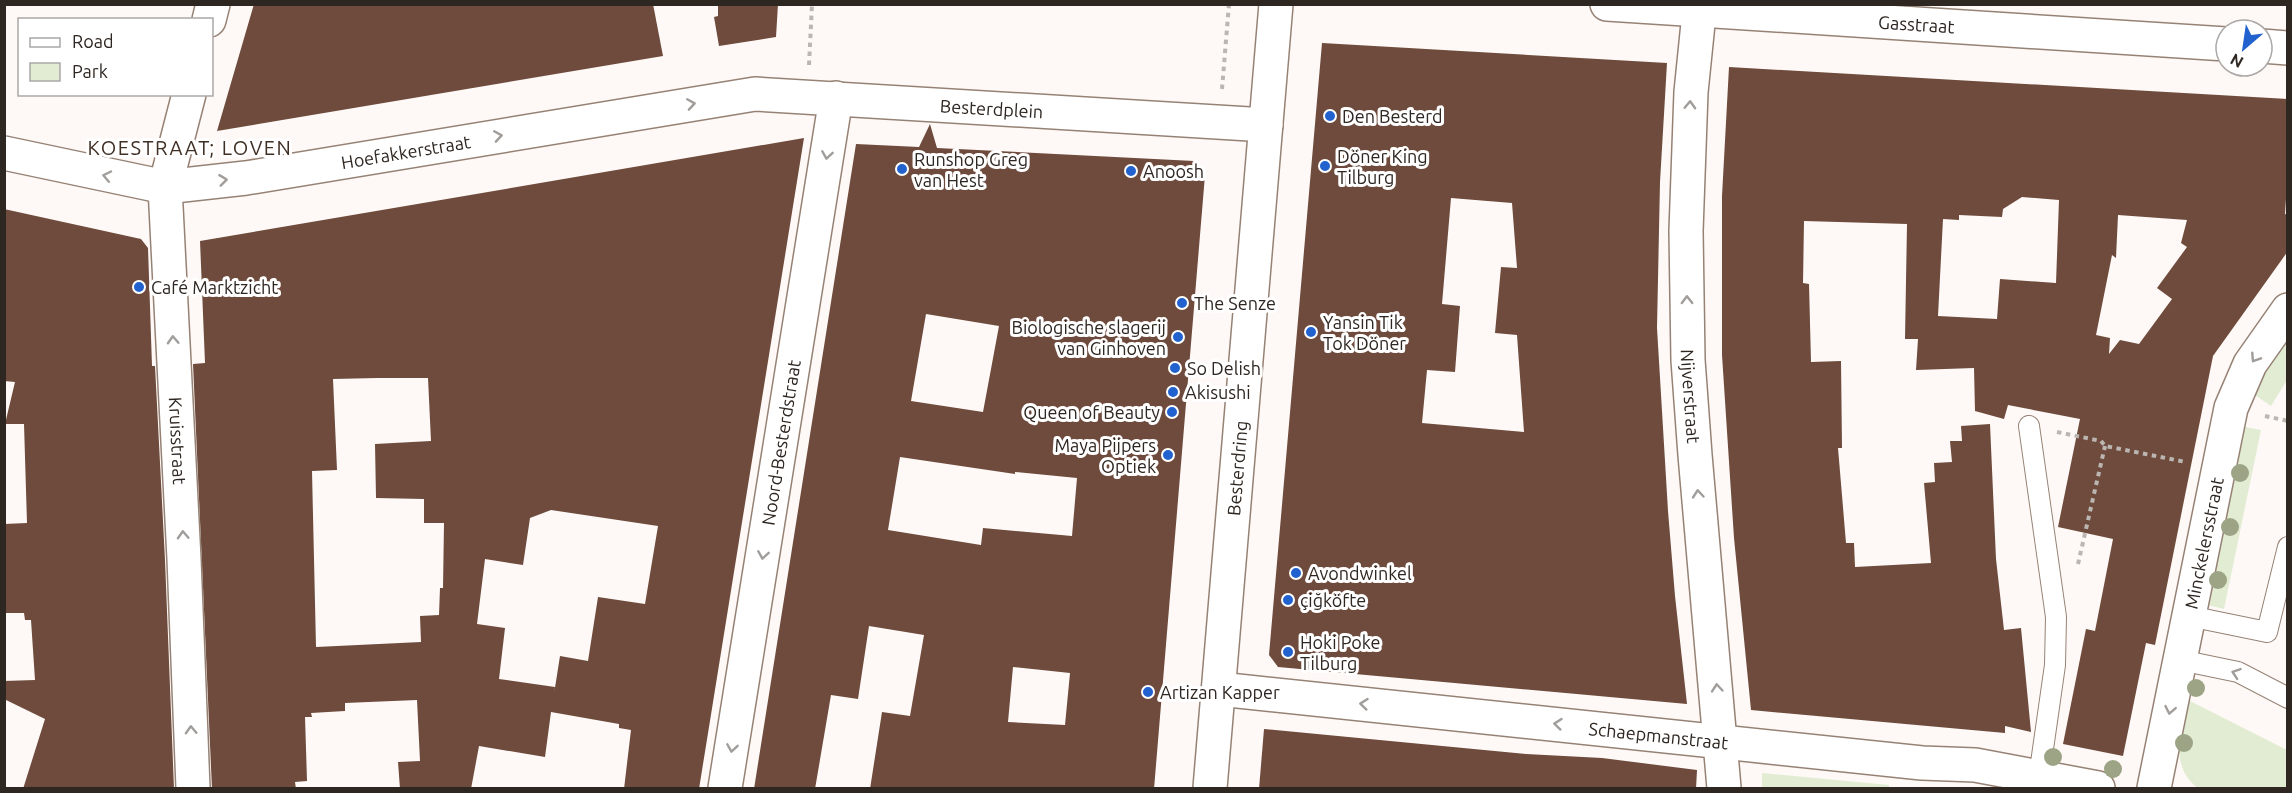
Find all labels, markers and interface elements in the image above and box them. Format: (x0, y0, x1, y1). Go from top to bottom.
street label: Gasstraat (1878, 12, 1955, 36)
legend (18, 18, 213, 96)
north arrow (2214, 18, 2274, 78)
text: Road (72, 31, 114, 51)
text: N (2227, 50, 2246, 72)
text: Park (72, 61, 108, 81)
street label: Besterdplein (939, 95, 1044, 121)
one-way arrow (685, 98, 695, 111)
one-way arrow (1684, 100, 1697, 109)
place label: Den Besterd (1342, 106, 1443, 126)
marker: Den Besterd (1323, 109, 1337, 123)
one-way arrow (493, 130, 503, 143)
street label: Hoefakkerstraat (339, 131, 472, 172)
district label: KOESTRAAT; LOVEN (88, 136, 292, 159)
place label: Döner King Tilburg (1337, 146, 1428, 187)
place label: Runshop Greg van Hest (914, 149, 1028, 190)
one-way arrow (822, 151, 834, 160)
marker: Döner King Tilburg (1318, 159, 1332, 173)
place label: Anoosh (1143, 161, 1204, 181)
marker: Runshop Greg van Hest (895, 162, 909, 176)
marker: Anoosh (1124, 164, 1138, 178)
one-way arrow (103, 171, 113, 184)
one-way arrow (218, 175, 227, 187)
place label: Café Marktzicht (151, 277, 278, 297)
marker: Café Marktzicht (132, 280, 146, 294)
place label: The Senze (1194, 293, 1276, 313)
one-way arrow (1681, 295, 1693, 304)
marker: The Senze (1175, 296, 1189, 310)
place label: Yansin Tik Tok Döner (1323, 312, 1406, 353)
place label: Biologische slagerij van Ginhoven (1012, 317, 1166, 358)
marker: Yansin Tik Tok Döner (1304, 325, 1318, 339)
marker: Biologische slagerij van Ginhoven (1171, 330, 1185, 344)
one-way arrow (166, 336, 179, 345)
street label: Nijverstraat (1678, 349, 1704, 444)
one-way arrow (2250, 352, 2262, 362)
street label: Noord-Besterdstraat (757, 358, 804, 527)
place label: So Delish (1187, 358, 1261, 378)
marker: So Delish (1168, 361, 1182, 375)
place label: Akisushi (1185, 382, 1251, 402)
marker: Akisushi (1166, 385, 1180, 399)
street label: Kruisstraat (166, 396, 190, 485)
place label: Queen of Beauty (1023, 402, 1160, 423)
marker: Queen of Beauty (1165, 405, 1179, 419)
street label: Besterdring (1223, 420, 1251, 516)
place label: Maya Pijpers Optiek (1054, 435, 1156, 476)
marker: Maya Pijpers Optiek (1161, 448, 1175, 462)
street label: Minckelersstraat (2181, 475, 2227, 611)
one-way arrow (1692, 490, 1705, 499)
one-way arrow (176, 531, 189, 540)
one-way arrow (757, 550, 770, 560)
place label: Avondwinkel (1308, 563, 1412, 583)
marker: Avondwinkel (1289, 566, 1303, 580)
place label: çiğköfte (1300, 590, 1366, 610)
marker: çiğköfte (1281, 593, 1295, 607)
place label: Hoki Poke Tilburg (1300, 632, 1380, 673)
marker: Hoki Poke Tilburg (1281, 645, 1295, 659)
one-way arrow (2231, 668, 2242, 680)
place label: Artizan Kapper (1160, 682, 1280, 702)
one-way arrow (1711, 684, 1724, 693)
marker: Artizan Kapper (1141, 685, 1155, 699)
one-way arrow (1360, 698, 1369, 711)
one-way arrow (2165, 704, 2178, 714)
one-way arrow (1554, 718, 1563, 731)
street label: Schaepmanstraat (1588, 718, 1729, 753)
one-way arrow (184, 726, 197, 735)
one-way arrow (726, 743, 738, 752)

